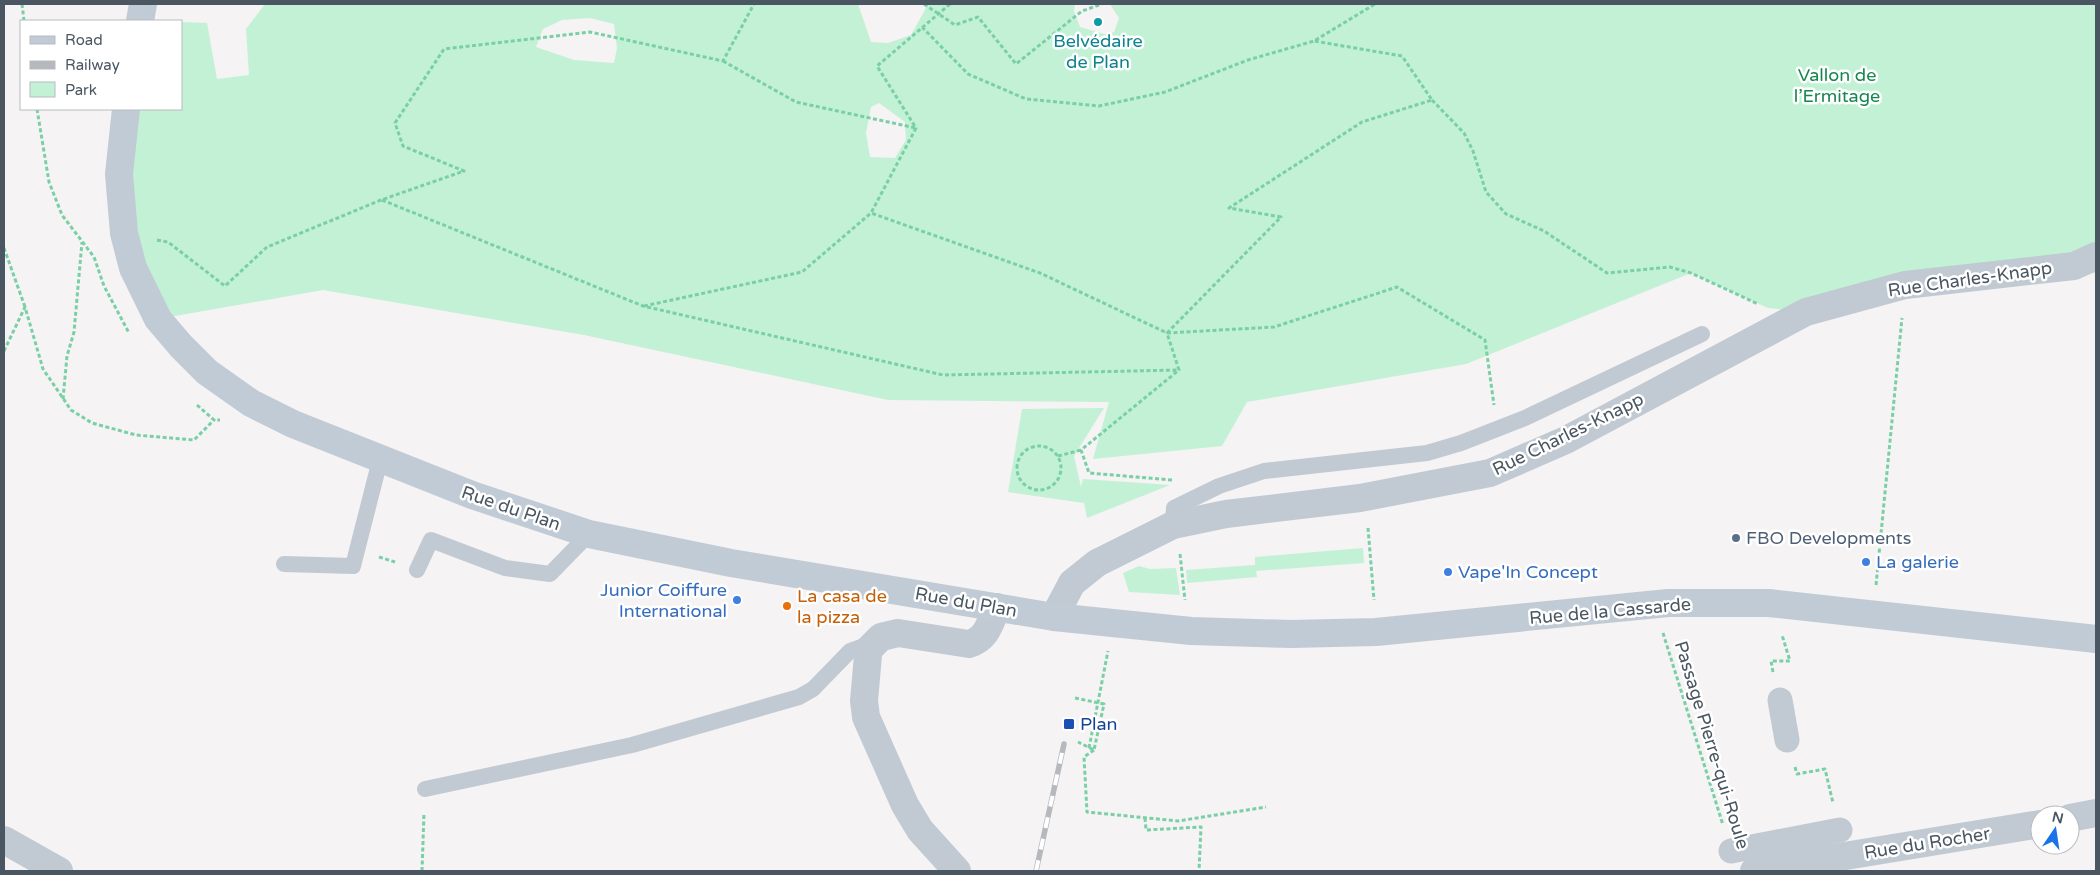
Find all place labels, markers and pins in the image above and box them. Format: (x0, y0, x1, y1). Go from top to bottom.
marker: Belvédaire de Plan (1092, 16, 1104, 28)
place label: Belvédaire de Plan (1053, 30, 1143, 73)
place label: FBO Developments (1746, 527, 1911, 549)
marker: FBO Developments (1730, 532, 1742, 544)
place label: La galerie (1876, 551, 1959, 573)
marker: La galerie (1860, 556, 1872, 568)
place label: Vape'In Concept (1458, 561, 1598, 583)
marker: Vape'In Concept (1442, 566, 1454, 578)
place label: Junior Coiffure International (600, 579, 727, 622)
place label: La casa de la pizza (797, 585, 887, 628)
marker: Junior Coiffure International (731, 594, 743, 606)
marker: La casa de la pizza (781, 600, 793, 612)
place label: Plan (1080, 713, 1118, 735)
marker: Plan (1062, 717, 1076, 731)

